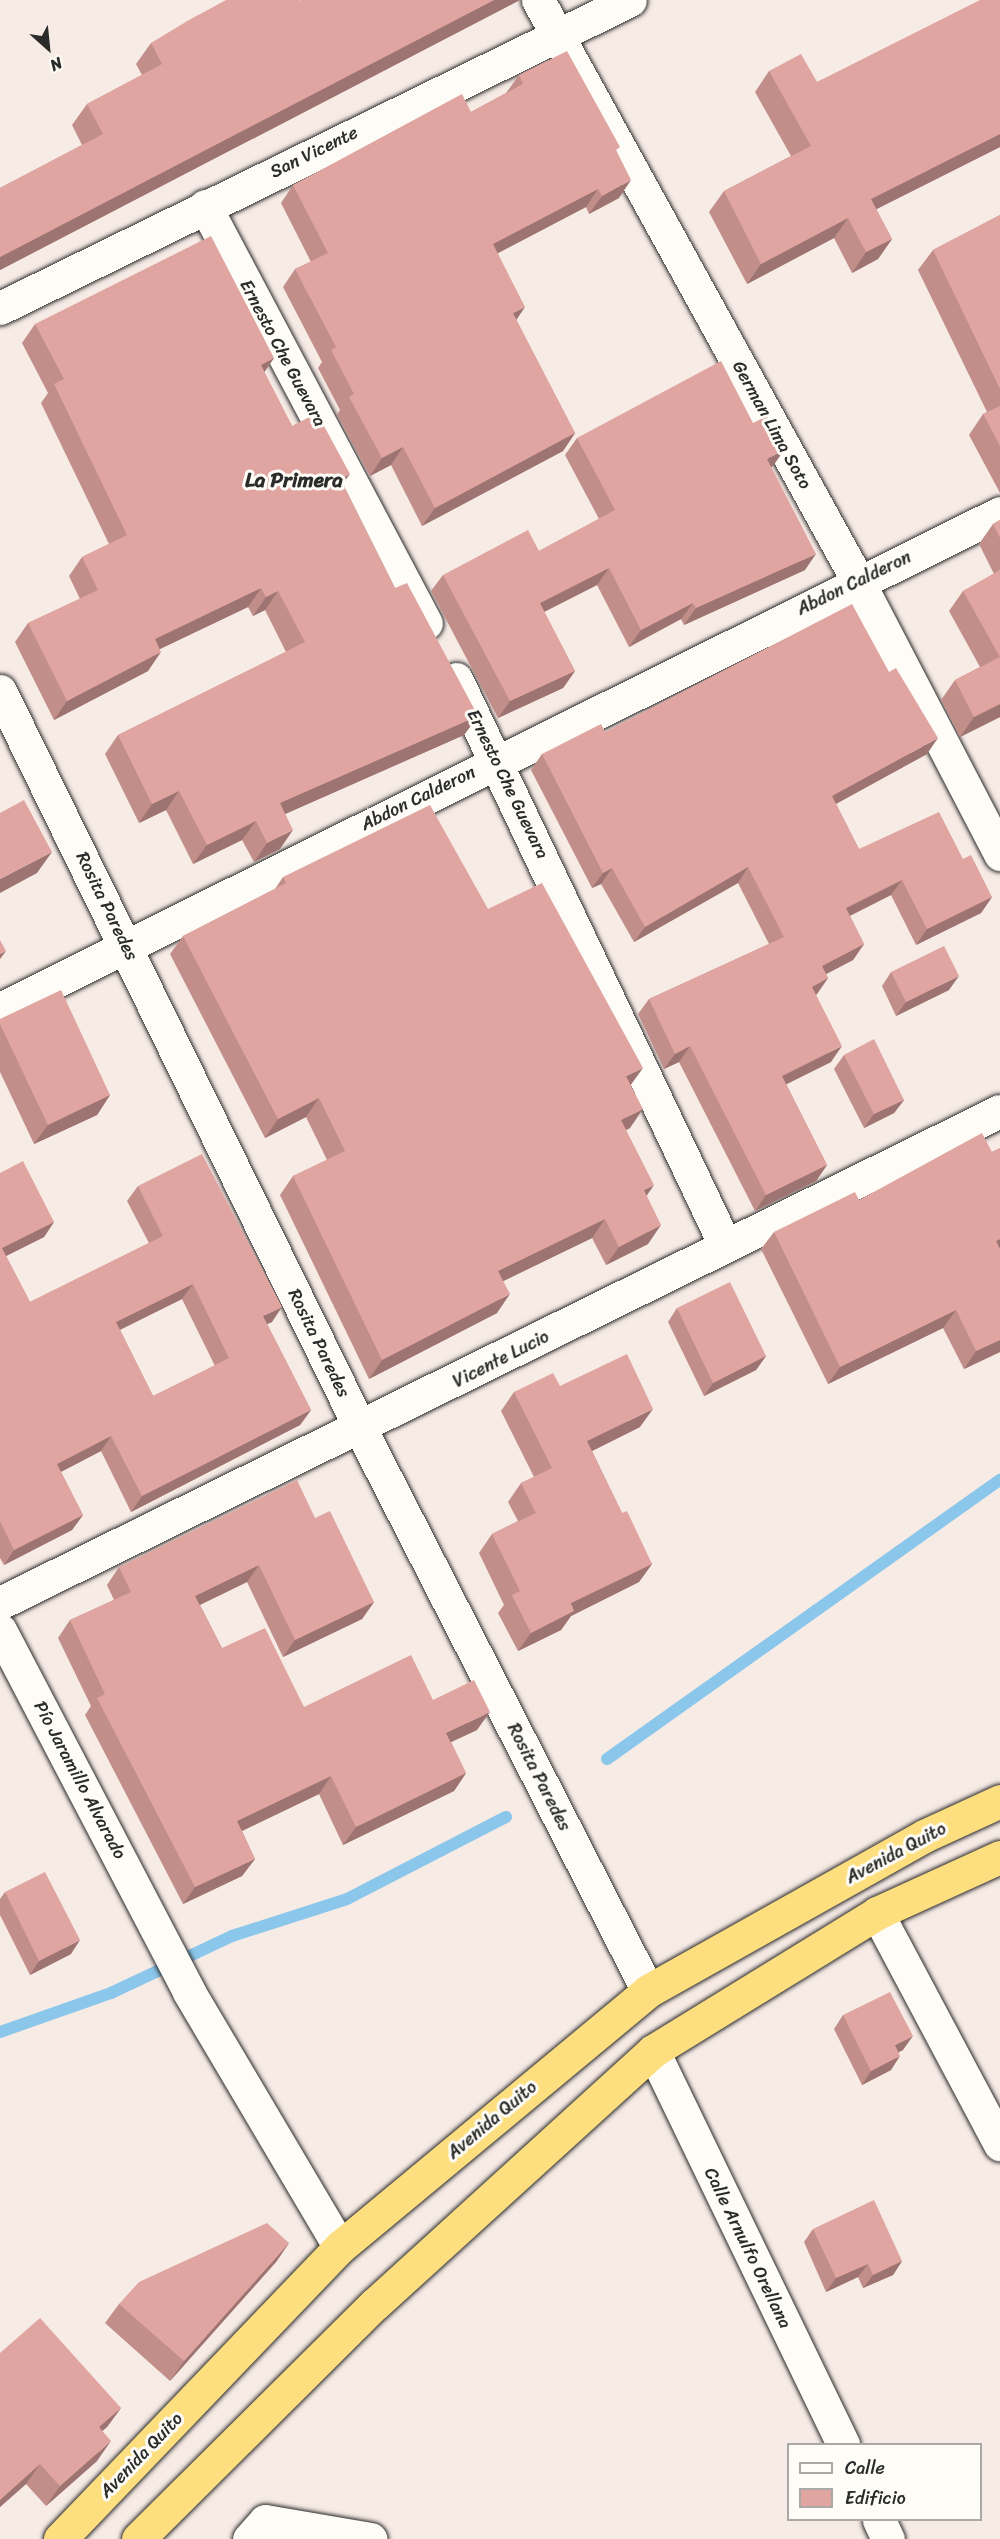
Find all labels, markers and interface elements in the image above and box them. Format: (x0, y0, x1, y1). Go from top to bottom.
north arrow (18, 18, 78, 78)
text: N (45, 49, 68, 80)
street label: San Vicente (267, 122, 361, 182)
street label: Ernesto Che Guevara (235, 276, 331, 430)
street label: German Lima Soto (728, 357, 816, 493)
district label: La Primera (245, 467, 343, 493)
street label: Abdon Calderon (793, 546, 915, 620)
street label: Ernesto Che Guevara (462, 706, 554, 862)
street label: Abdon Calderon (357, 761, 479, 835)
street label: Rosita Paredes (72, 849, 142, 963)
street label: Rosita Paredes (284, 1286, 354, 1400)
street label: Vicente Lucio (449, 1326, 553, 1392)
street label: Pío Jaramillo Alvarado (29, 1697, 131, 1863)
street label: Rosita Paredes (503, 1720, 575, 1834)
street label: Avenida Quito (842, 1818, 950, 1888)
street label: Avenida Quito (443, 2076, 541, 2164)
street label: Calle Arnulfo Orellana (700, 2164, 796, 2332)
street label: Avenida Quito (95, 2408, 187, 2502)
legend (787, 2443, 982, 2521)
text: Calle (845, 2452, 885, 2484)
text: Edificio (845, 2482, 906, 2514)

